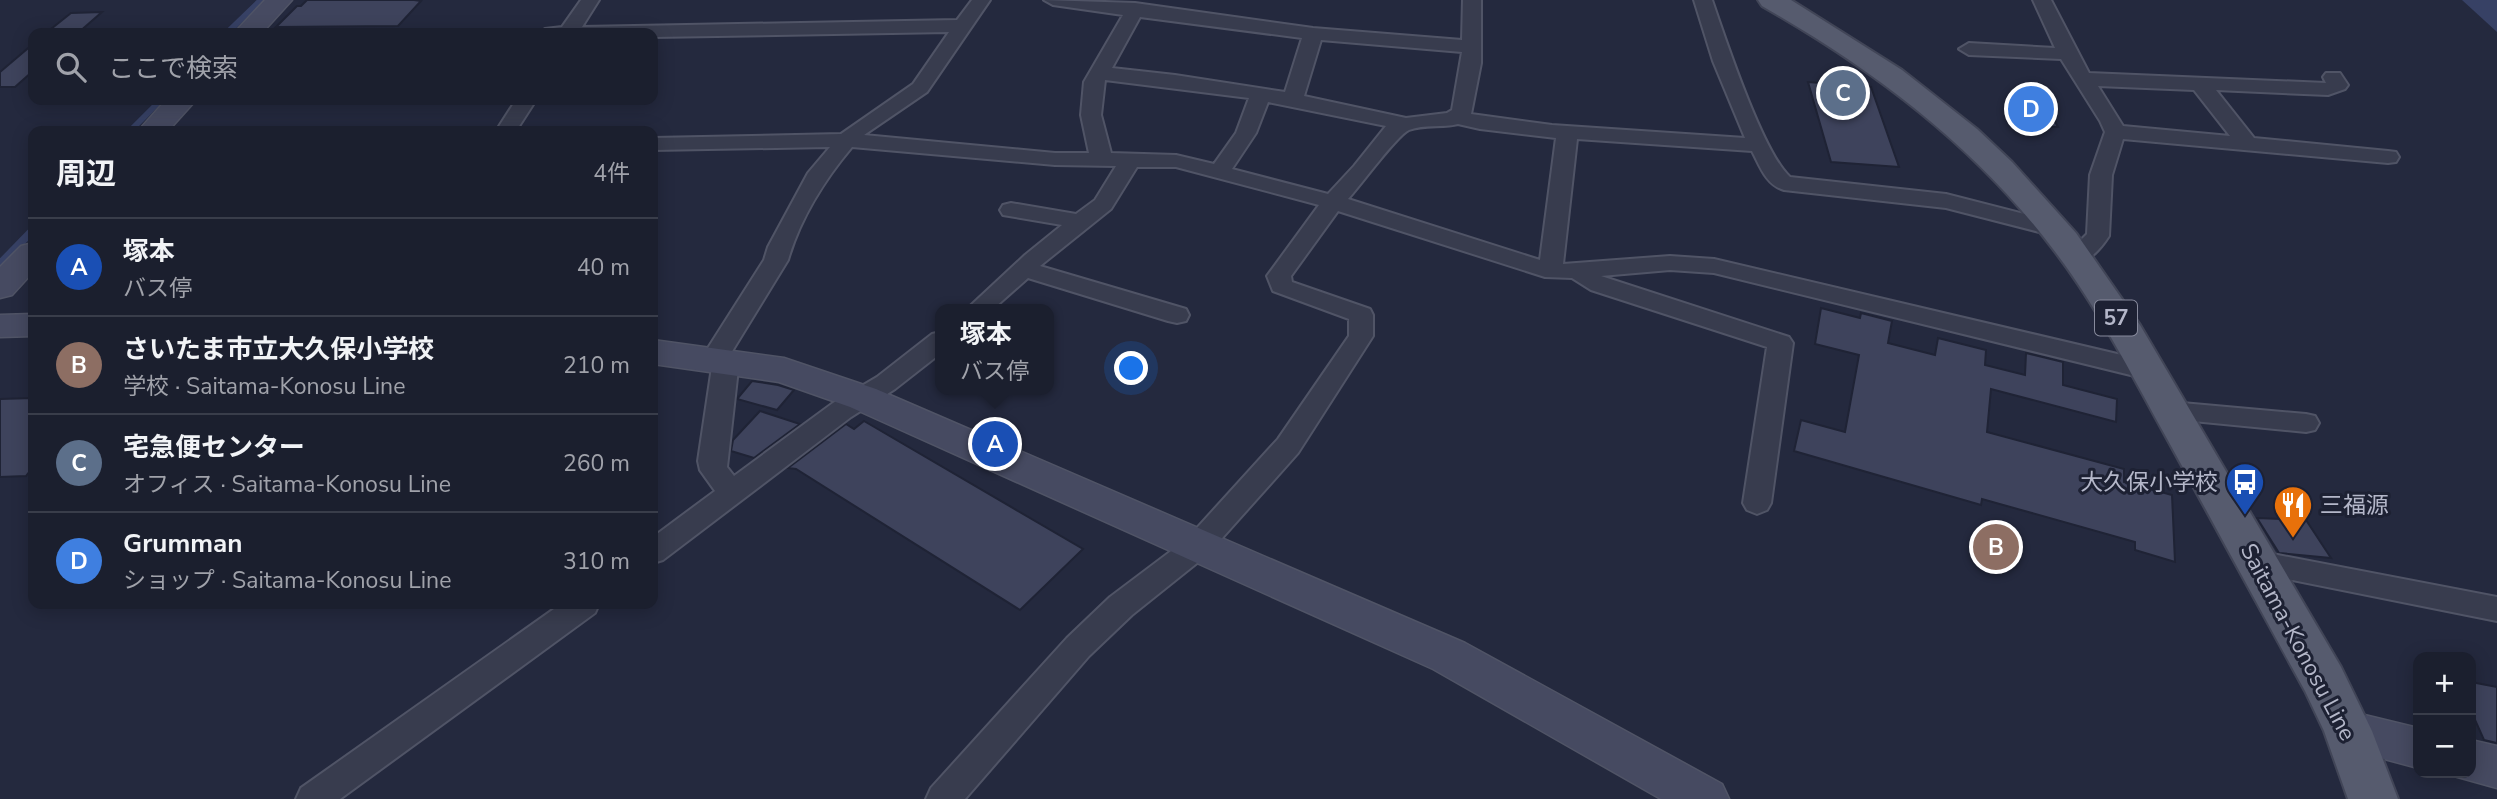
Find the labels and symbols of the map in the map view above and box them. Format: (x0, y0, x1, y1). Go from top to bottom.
pin: C (1820, 67, 1866, 119)
pin: D (2008, 83, 2054, 135)
road number: 57 (2095, 300, 2137, 336)
your location (1114, 351, 1148, 385)
pin: A (972, 418, 1018, 470)
bus stop icon: 大久保小学校 (2224, 461, 2266, 516)
place label: 大久保小学校 (2080, 467, 2218, 498)
restaurant icon: 三福源 (2272, 484, 2314, 539)
place label: 三福源 (2320, 490, 2389, 521)
pin: B (1973, 521, 2019, 573)
street label: Saitama-Konosu Line (2233, 538, 2363, 746)

